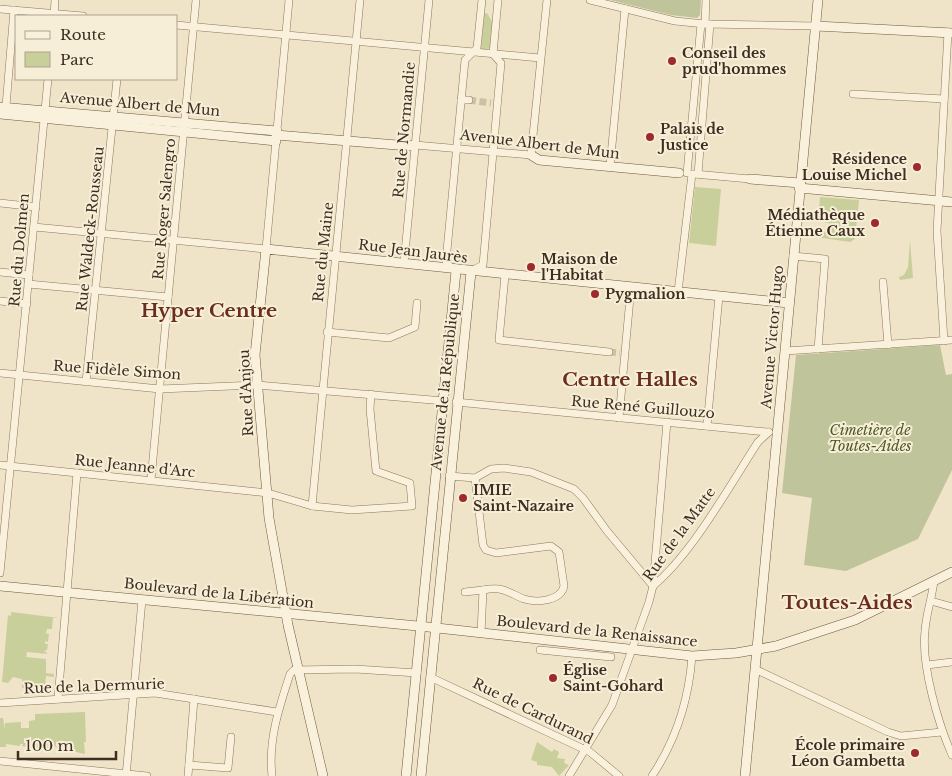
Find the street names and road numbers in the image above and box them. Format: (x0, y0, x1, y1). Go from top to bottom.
street label: Rue de Normandie (389, 61, 419, 199)
street label: Avenue Albert de Mun (58, 88, 221, 120)
street label: Avenue Albert de Mun (458, 125, 621, 163)
street label: Rue Roger Salengro (149, 137, 179, 281)
street label: Rue Waldeck-Rousseau (72, 145, 108, 313)
street label: Rue du Dolmen (5, 192, 33, 308)
street label: Rue du Maine (309, 201, 337, 303)
street label: Rue Jean Jaurès (357, 235, 469, 267)
street label: Avenue Victor Hugo (757, 264, 787, 411)
street label: Avenue de la République (427, 293, 463, 472)
street label: Rue d'Anjou (235, 348, 257, 437)
street label: Rue Fidèle Simon (52, 357, 182, 383)
street label: Rue René Guillouzo (570, 392, 716, 422)
street label: Rue Jeanne d'Arc (74, 451, 197, 481)
street label: Rue de la Matte (639, 484, 719, 584)
street label: Boulevard de la Libération (123, 574, 315, 612)
street label: Boulevard de la Renaissance (495, 611, 699, 651)
street label: Rue de Cardurand (470, 674, 597, 748)
street label: Rue de la Dermurie (23, 675, 165, 697)

